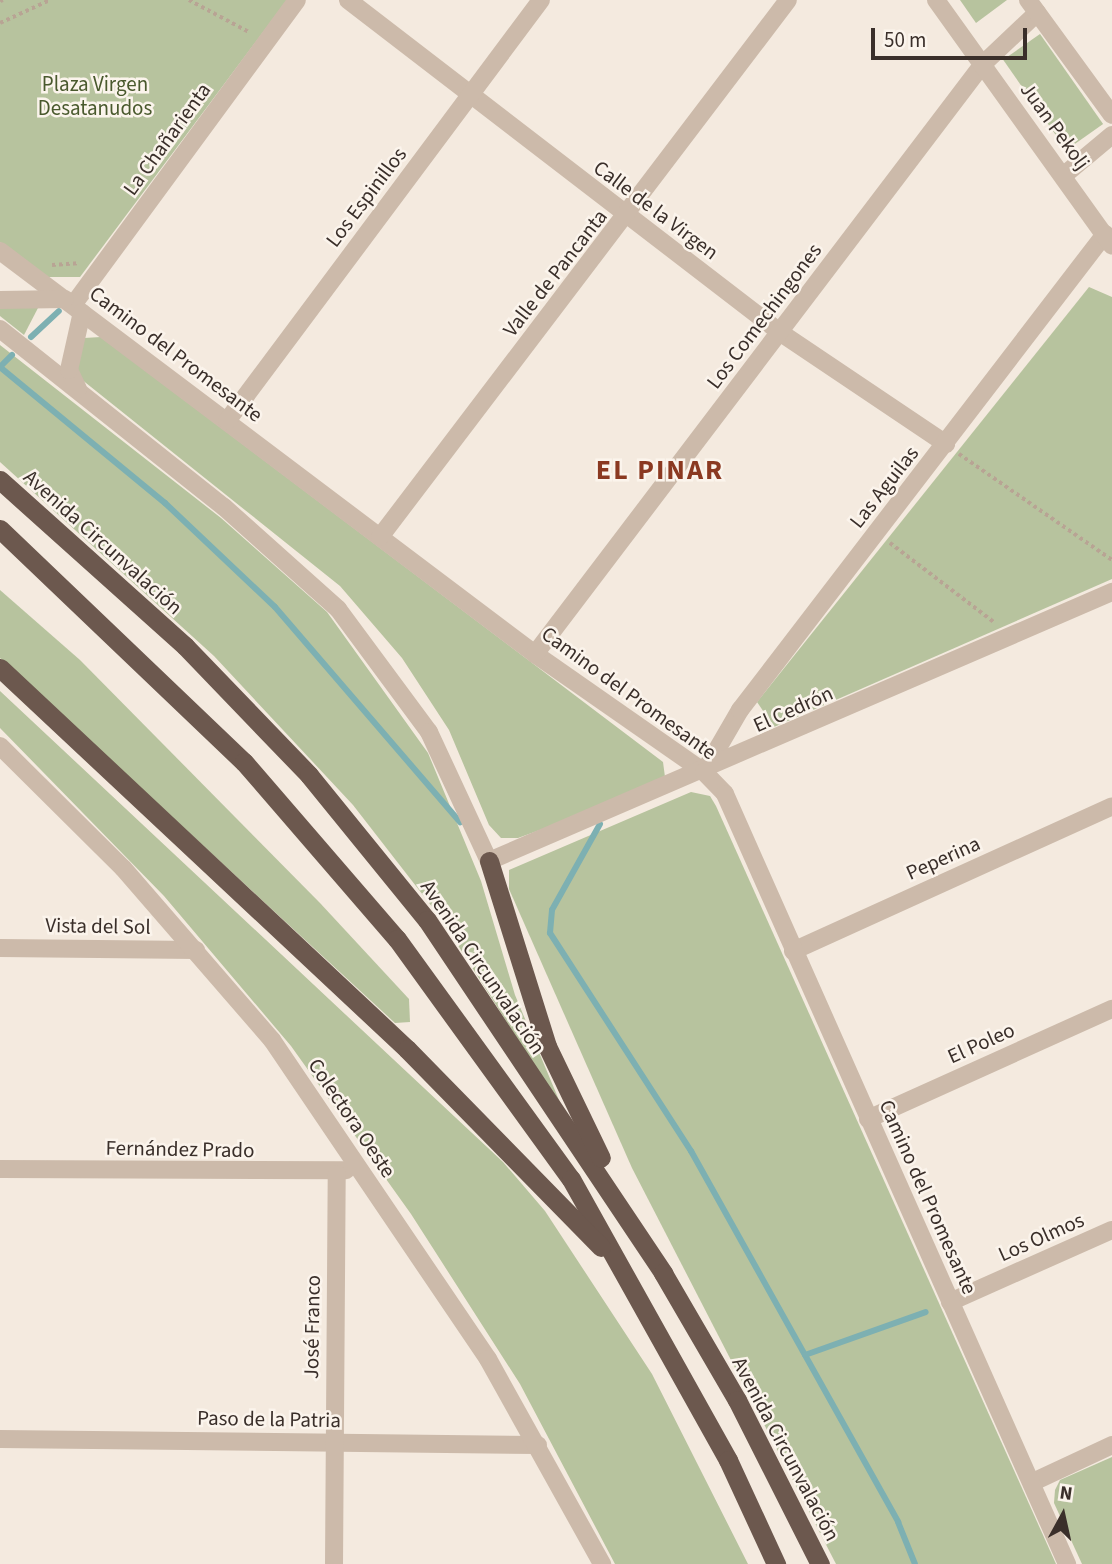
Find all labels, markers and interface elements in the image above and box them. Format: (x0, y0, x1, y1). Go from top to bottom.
scale bar (874, 14, 1030, 58)
text: 50 m (884, 25, 926, 55)
park label: Plaza Virgen Desatanudos (38, 71, 152, 121)
street label: Juan Pekolj (1015, 77, 1095, 175)
street label: La Chañarienta (118, 78, 216, 200)
street label: Los Espinillos (320, 142, 412, 252)
street label: Calle de la Virgen (589, 155, 723, 265)
street label: Valle de Pancanta (498, 204, 612, 342)
street label: Los Comechingones (701, 238, 827, 394)
street label: Camino del Promesante (85, 281, 267, 427)
street label: Las Aguilas (844, 441, 924, 533)
district label: EL PINAR (597, 453, 723, 487)
street label: Avenida Circunvalación (18, 464, 188, 620)
street label: Camino del Promesante (537, 621, 721, 765)
street label: El Cedrón (749, 680, 837, 738)
street label: Peperina (902, 831, 984, 885)
street label: Avenida Circunvalación (415, 875, 551, 1059)
street label: Vista del Sol (45, 912, 151, 940)
street label: El Poleo (944, 1017, 1018, 1069)
street label: Colectora Oeste (303, 1054, 401, 1182)
street label: Camino del Promesante (874, 1096, 982, 1298)
street label: Fernández Prado (105, 1135, 255, 1163)
street label: Los Olmos (994, 1207, 1088, 1267)
street label: José Franco (298, 1275, 326, 1379)
street label: Avenida Circunvalación (727, 1353, 845, 1545)
street label: Paso de la Patria (197, 1405, 341, 1433)
text: N (1058, 1479, 1074, 1508)
north arrow (1028, 1480, 1098, 1550)

